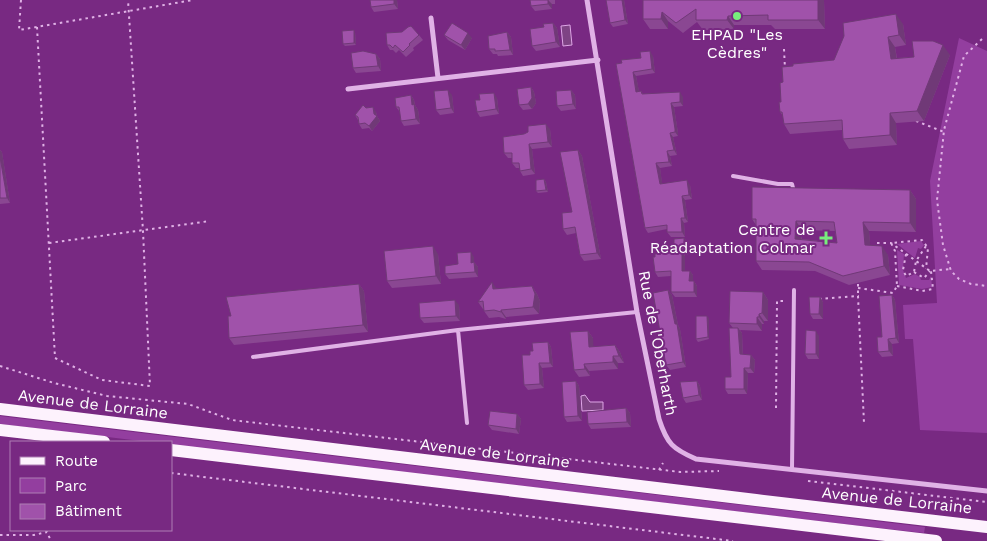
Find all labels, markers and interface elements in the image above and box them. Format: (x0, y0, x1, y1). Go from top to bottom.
marker: EHPAD "Les Cèdres" (731, 10, 743, 22)
place label: EHPAD "Les Cèdres" (691, 25, 783, 62)
place label: Centre de Réadaptation Colmar (650, 220, 815, 257)
marker: Centre de Réadaptation Colmar (819, 231, 833, 245)
street label: Rue de l'Oberharth (635, 269, 681, 417)
street label: Avenue de Lorraine (17, 385, 169, 423)
street label: Avenue de Lorraine (419, 434, 571, 472)
legend (10, 441, 172, 531)
text: Route (55, 452, 98, 470)
text: Parc (55, 477, 87, 495)
street label: Avenue de Lorraine (821, 483, 973, 517)
text: Bâtiment (55, 502, 122, 520)

